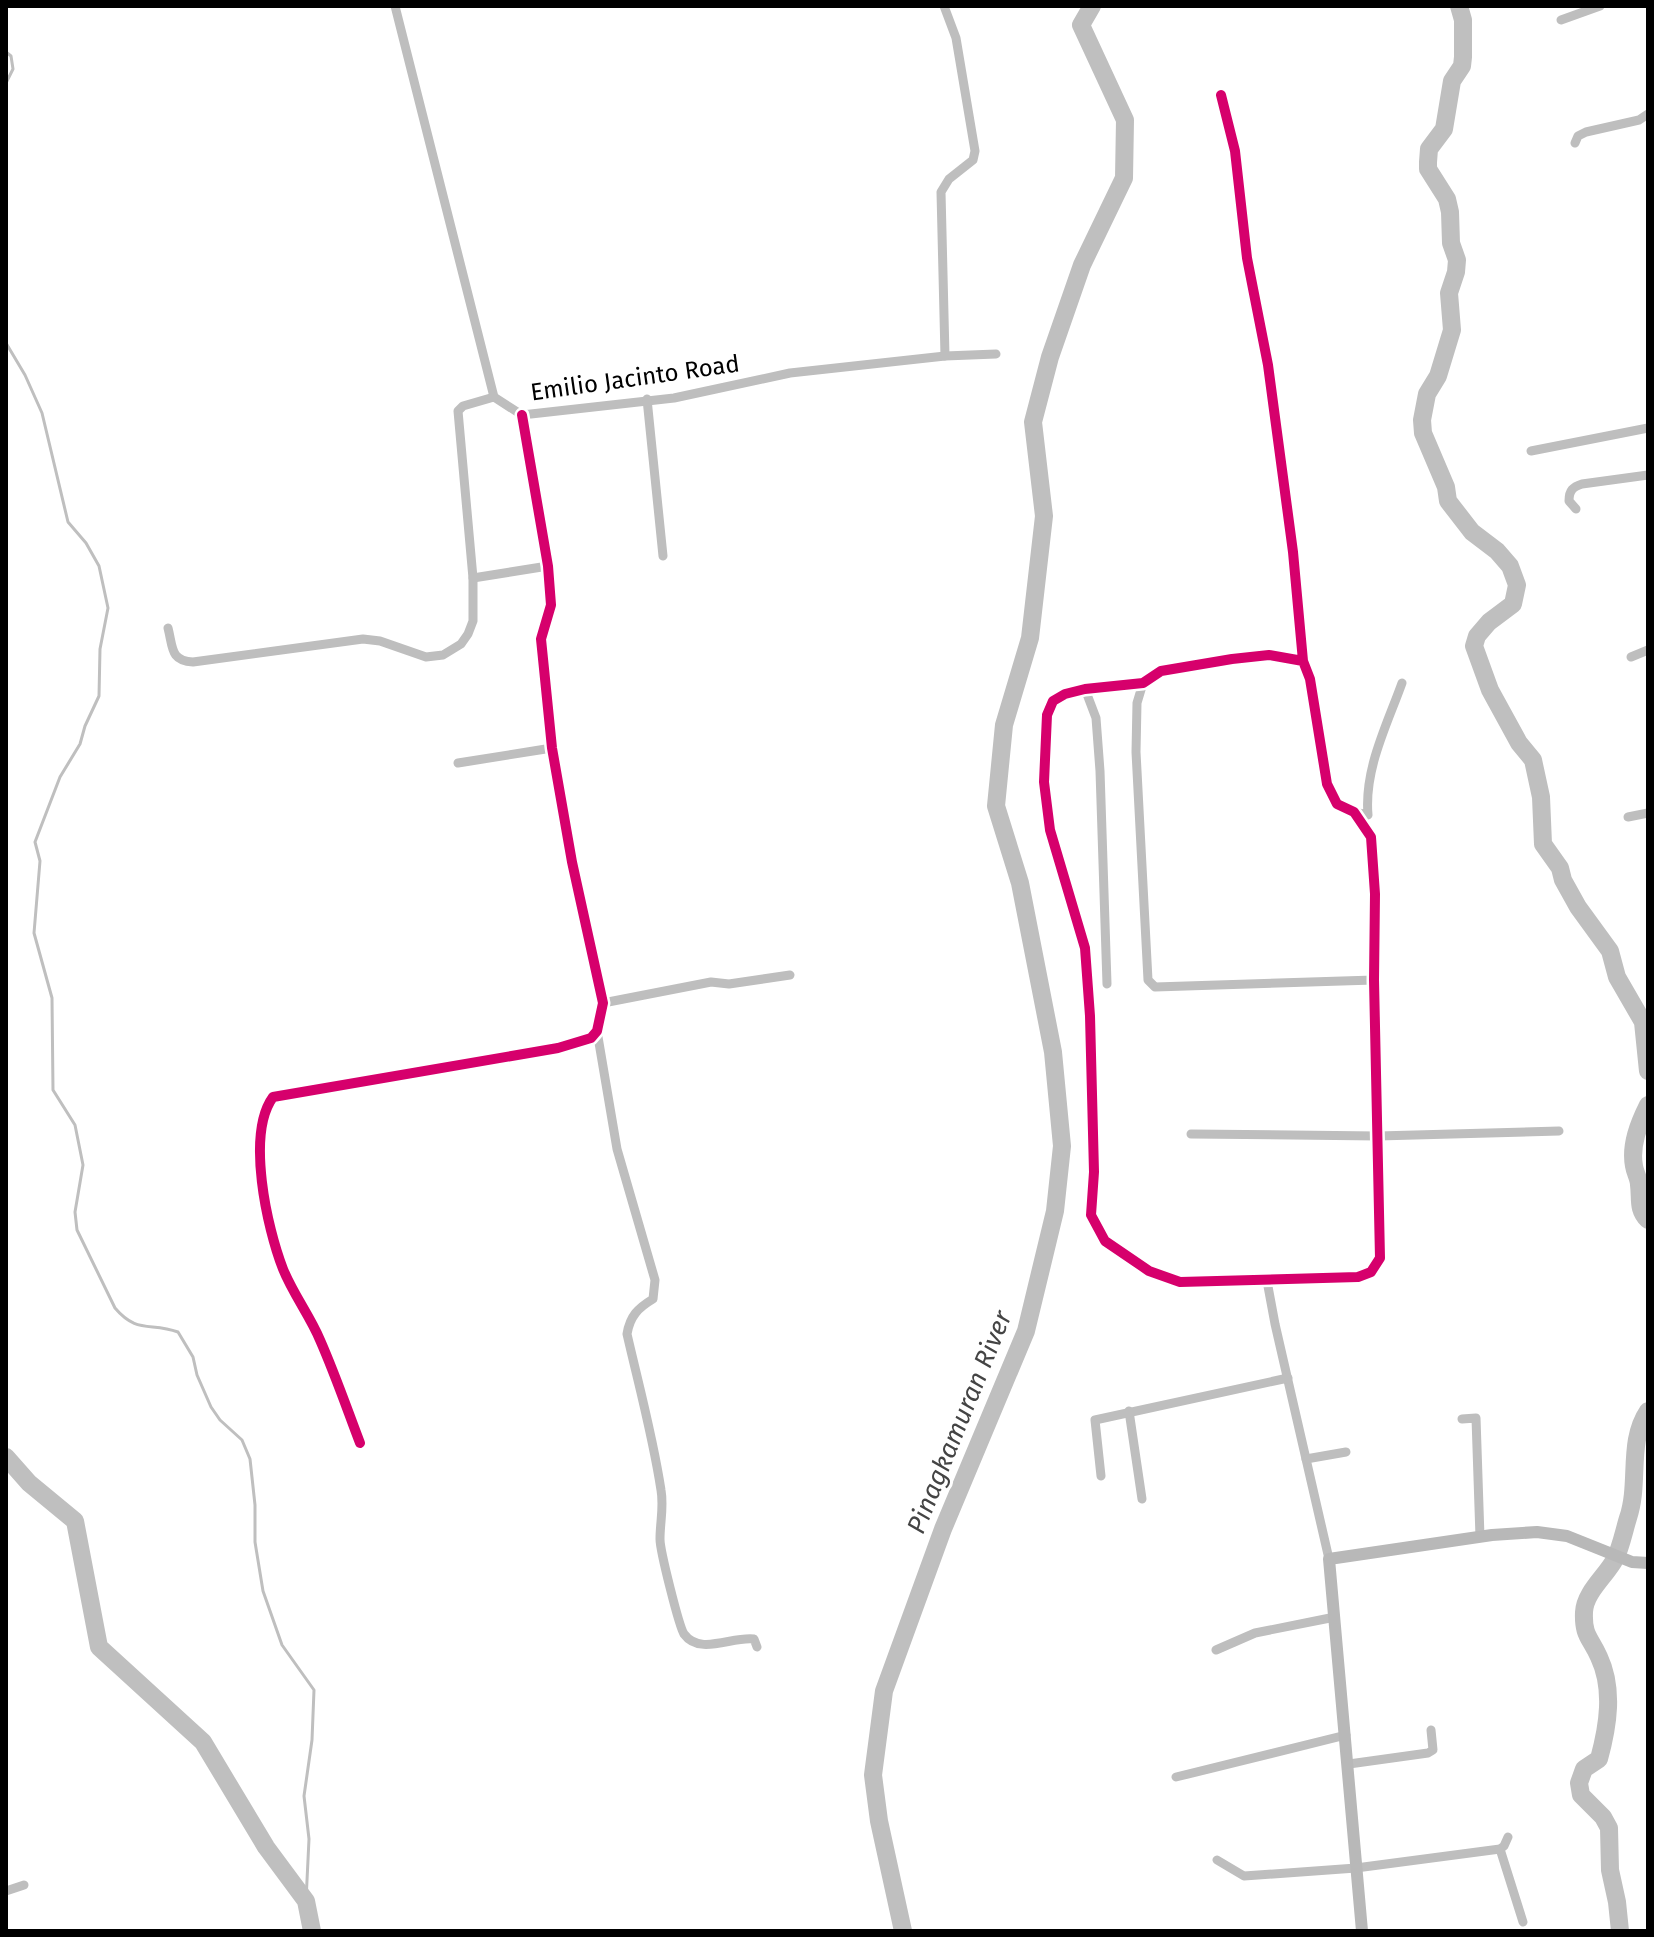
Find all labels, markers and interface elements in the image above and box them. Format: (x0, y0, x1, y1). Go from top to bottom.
street label: Emilio Jacinto Road (529, 349, 741, 407)
water label: Pinagkamuran River (901, 1305, 1019, 1538)

